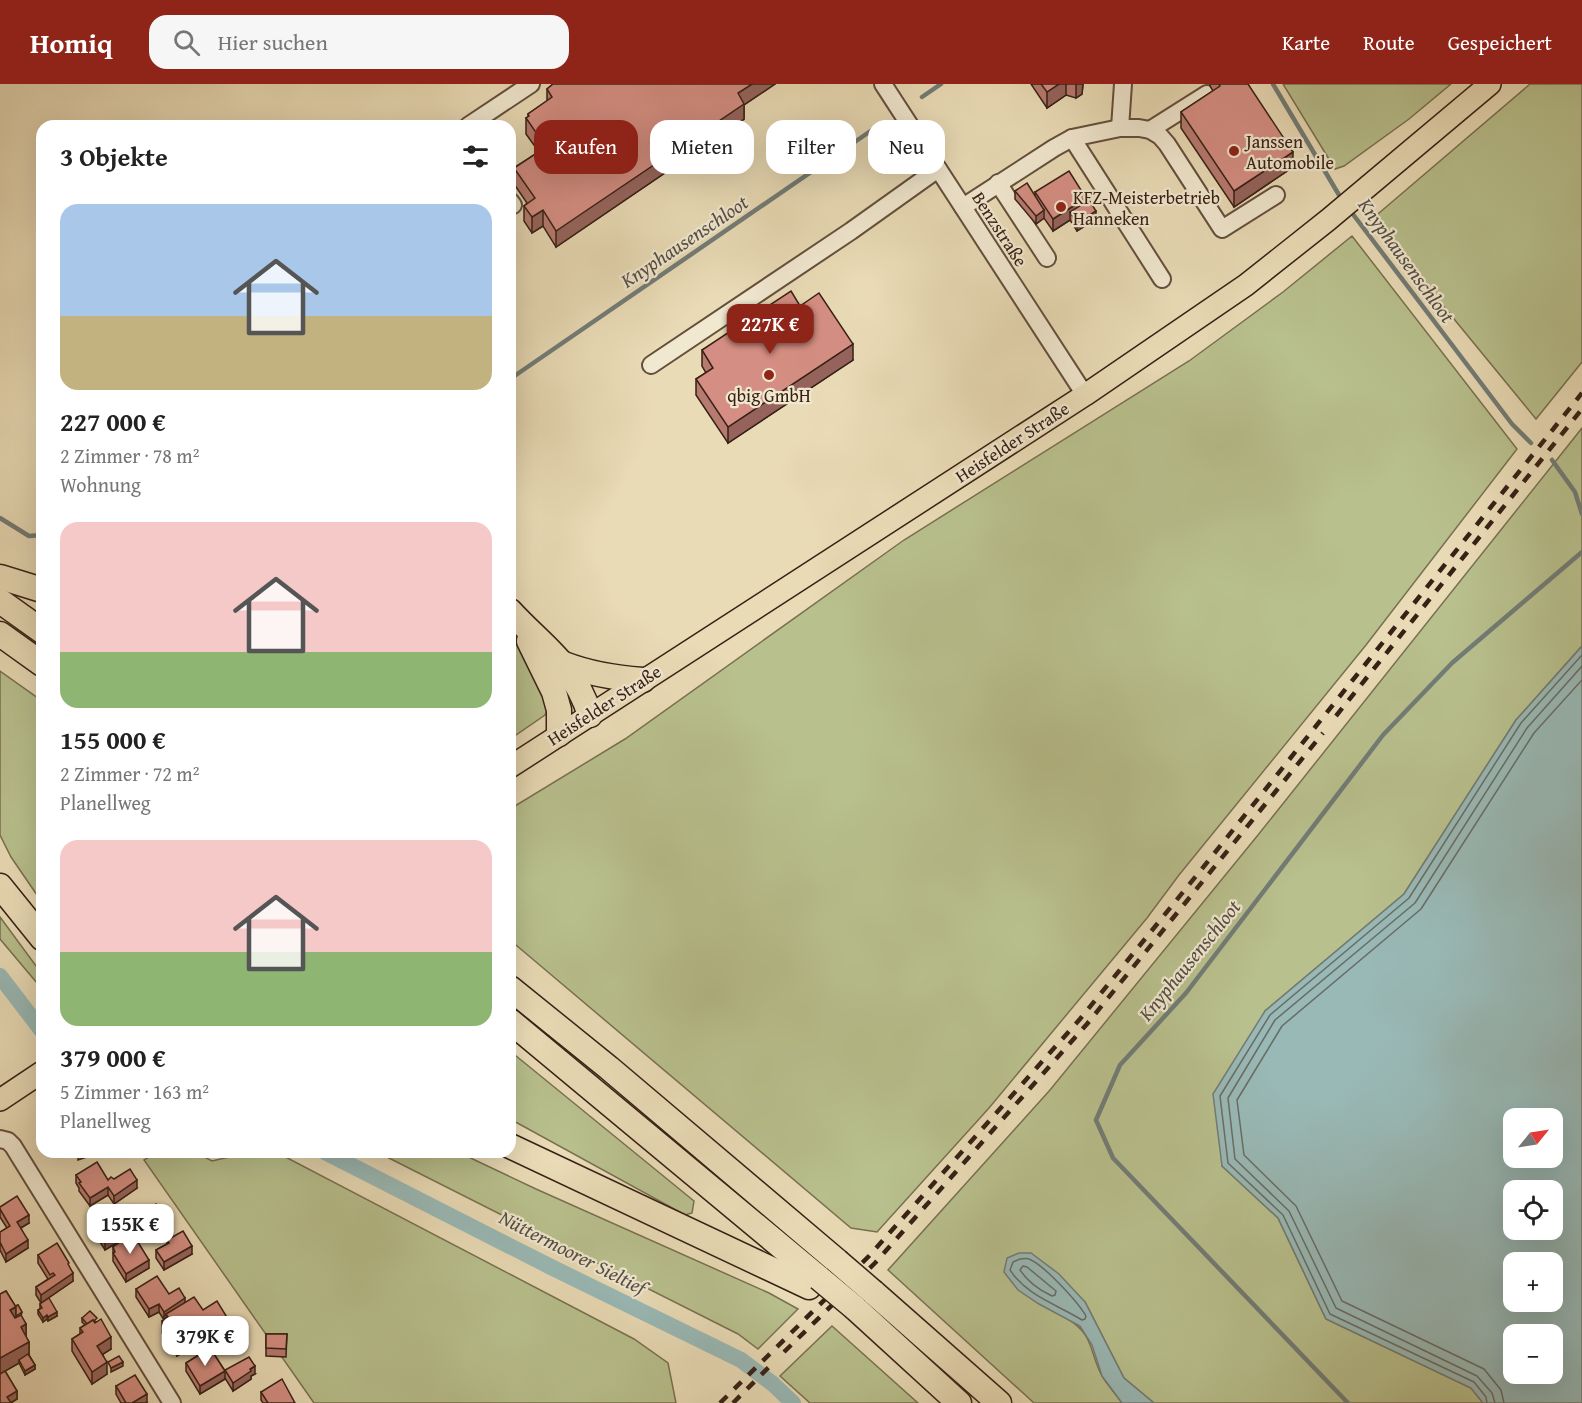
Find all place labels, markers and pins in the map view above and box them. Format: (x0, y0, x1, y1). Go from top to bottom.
place label: Janssen Automobile (1244, 128, 1334, 176)
marker: Janssen Automobile (1227, 144, 1241, 158)
place label: KFZ-Meisterbetrieb Hanneken (1073, 184, 1220, 232)
marker: KFZ-Meisterbetrieb Hanneken (1054, 200, 1068, 214)
pin: 227K € (721, 304, 819, 355)
marker: qbig GmbH (762, 368, 776, 382)
place label: qbig GmbH (727, 382, 811, 409)
pin: 155K € (81, 1204, 179, 1255)
pin: 379K € (156, 1316, 254, 1367)

